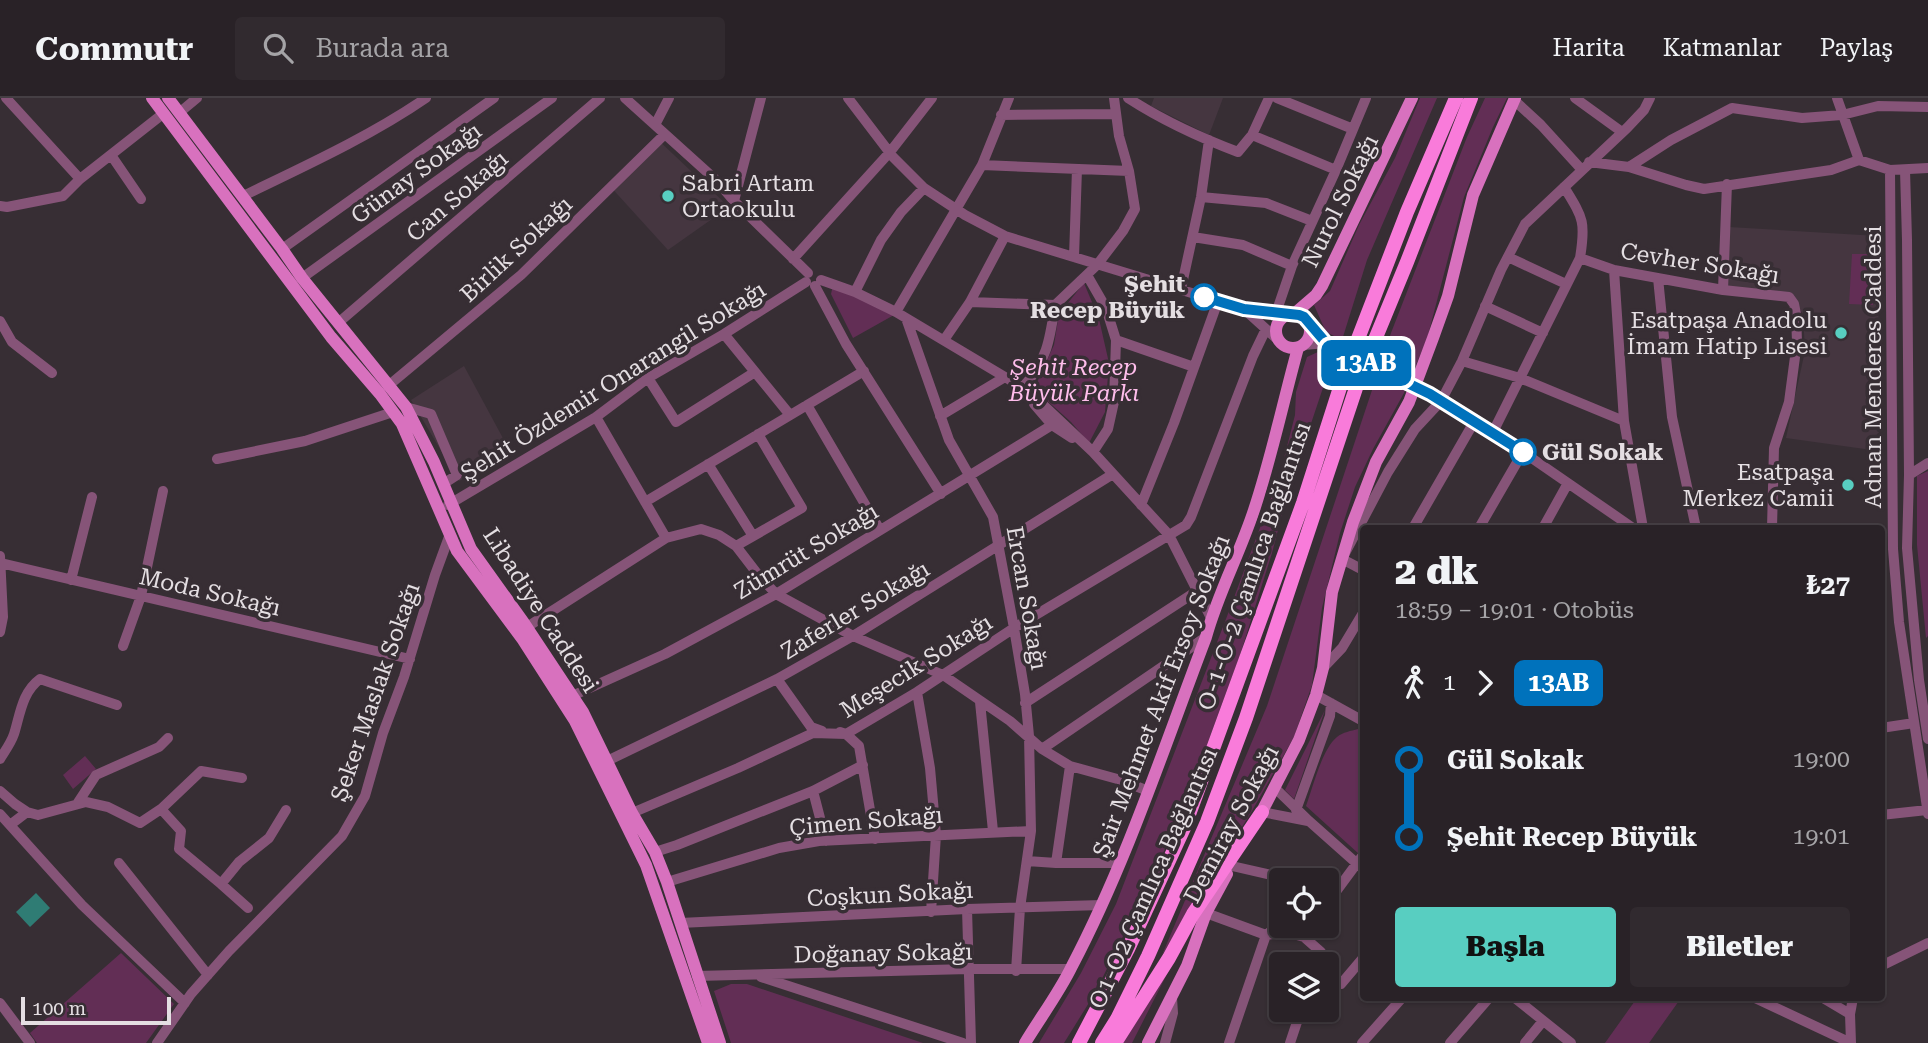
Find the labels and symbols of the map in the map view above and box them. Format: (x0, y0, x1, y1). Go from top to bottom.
street label: Günay Sokağı (346, 117, 487, 230)
street label: Nurol Sokağı (1297, 130, 1384, 272)
street label: Can Sokağı (401, 145, 513, 248)
place label: Sabri Artam Ortaokulu (682, 170, 814, 223)
marker: Sabri Artam Ortaokulu (660, 188, 676, 204)
street label: Birlik Sokağı (455, 191, 578, 308)
street label: Adnan Menderes Caddesi (1860, 226, 1887, 509)
street label: Cevher Sokağı (1619, 238, 1781, 289)
place label: Şehit Recep Büyük (1030, 271, 1185, 324)
street label: Şehit Özdemir Onarangil Sokağı (456, 276, 771, 487)
marker: Şehit Recep Büyük (1191, 284, 1217, 310)
place label: Esatpaşa Anadolu İmam Hatip Lisesi (1627, 307, 1827, 360)
marker: Esatpaşa Anadolu İmam Hatip Lisesi (1833, 325, 1849, 341)
line badge: 13AB (1317, 340, 1415, 386)
park label: Şehit Recep Büyük Parkı (1008, 354, 1139, 407)
street label: O-1-O-2 Çamlıca Bağlantısı (1192, 418, 1317, 714)
marker: Gül Sokak (1510, 439, 1536, 465)
place label: Gül Sokak (1542, 439, 1663, 466)
place label: Esatpaşa Merkez Camii (1683, 459, 1835, 512)
marker: Esatpaşa Merkez Camii (1840, 477, 1856, 493)
street label: Zümrüt Sokağı (729, 498, 883, 605)
street label: Libadiye Caddesi (477, 523, 604, 698)
street label: Ercan Sokağı (1001, 524, 1052, 672)
street label: Şair Mehmet Akif Ersoy Sokağı (1087, 531, 1236, 861)
street label: Zaferler Sokağı (776, 555, 934, 665)
street label: Moda Sokağı (137, 563, 283, 622)
street label: Şeker Maslak Sokağı (325, 579, 426, 805)
street label: Meşecik Sokağı (835, 609, 997, 724)
street label: Demiray Sokağı (1178, 741, 1284, 908)
street label: O1-O2 Çamlıca Bağlantısı (1084, 743, 1223, 1013)
street label: Çimen Sokağı (788, 801, 944, 842)
street label: Coşkun Sokağı (806, 877, 974, 912)
street label: Doğanay Sokağı (793, 938, 973, 969)
scale bar (21, 994, 172, 1026)

